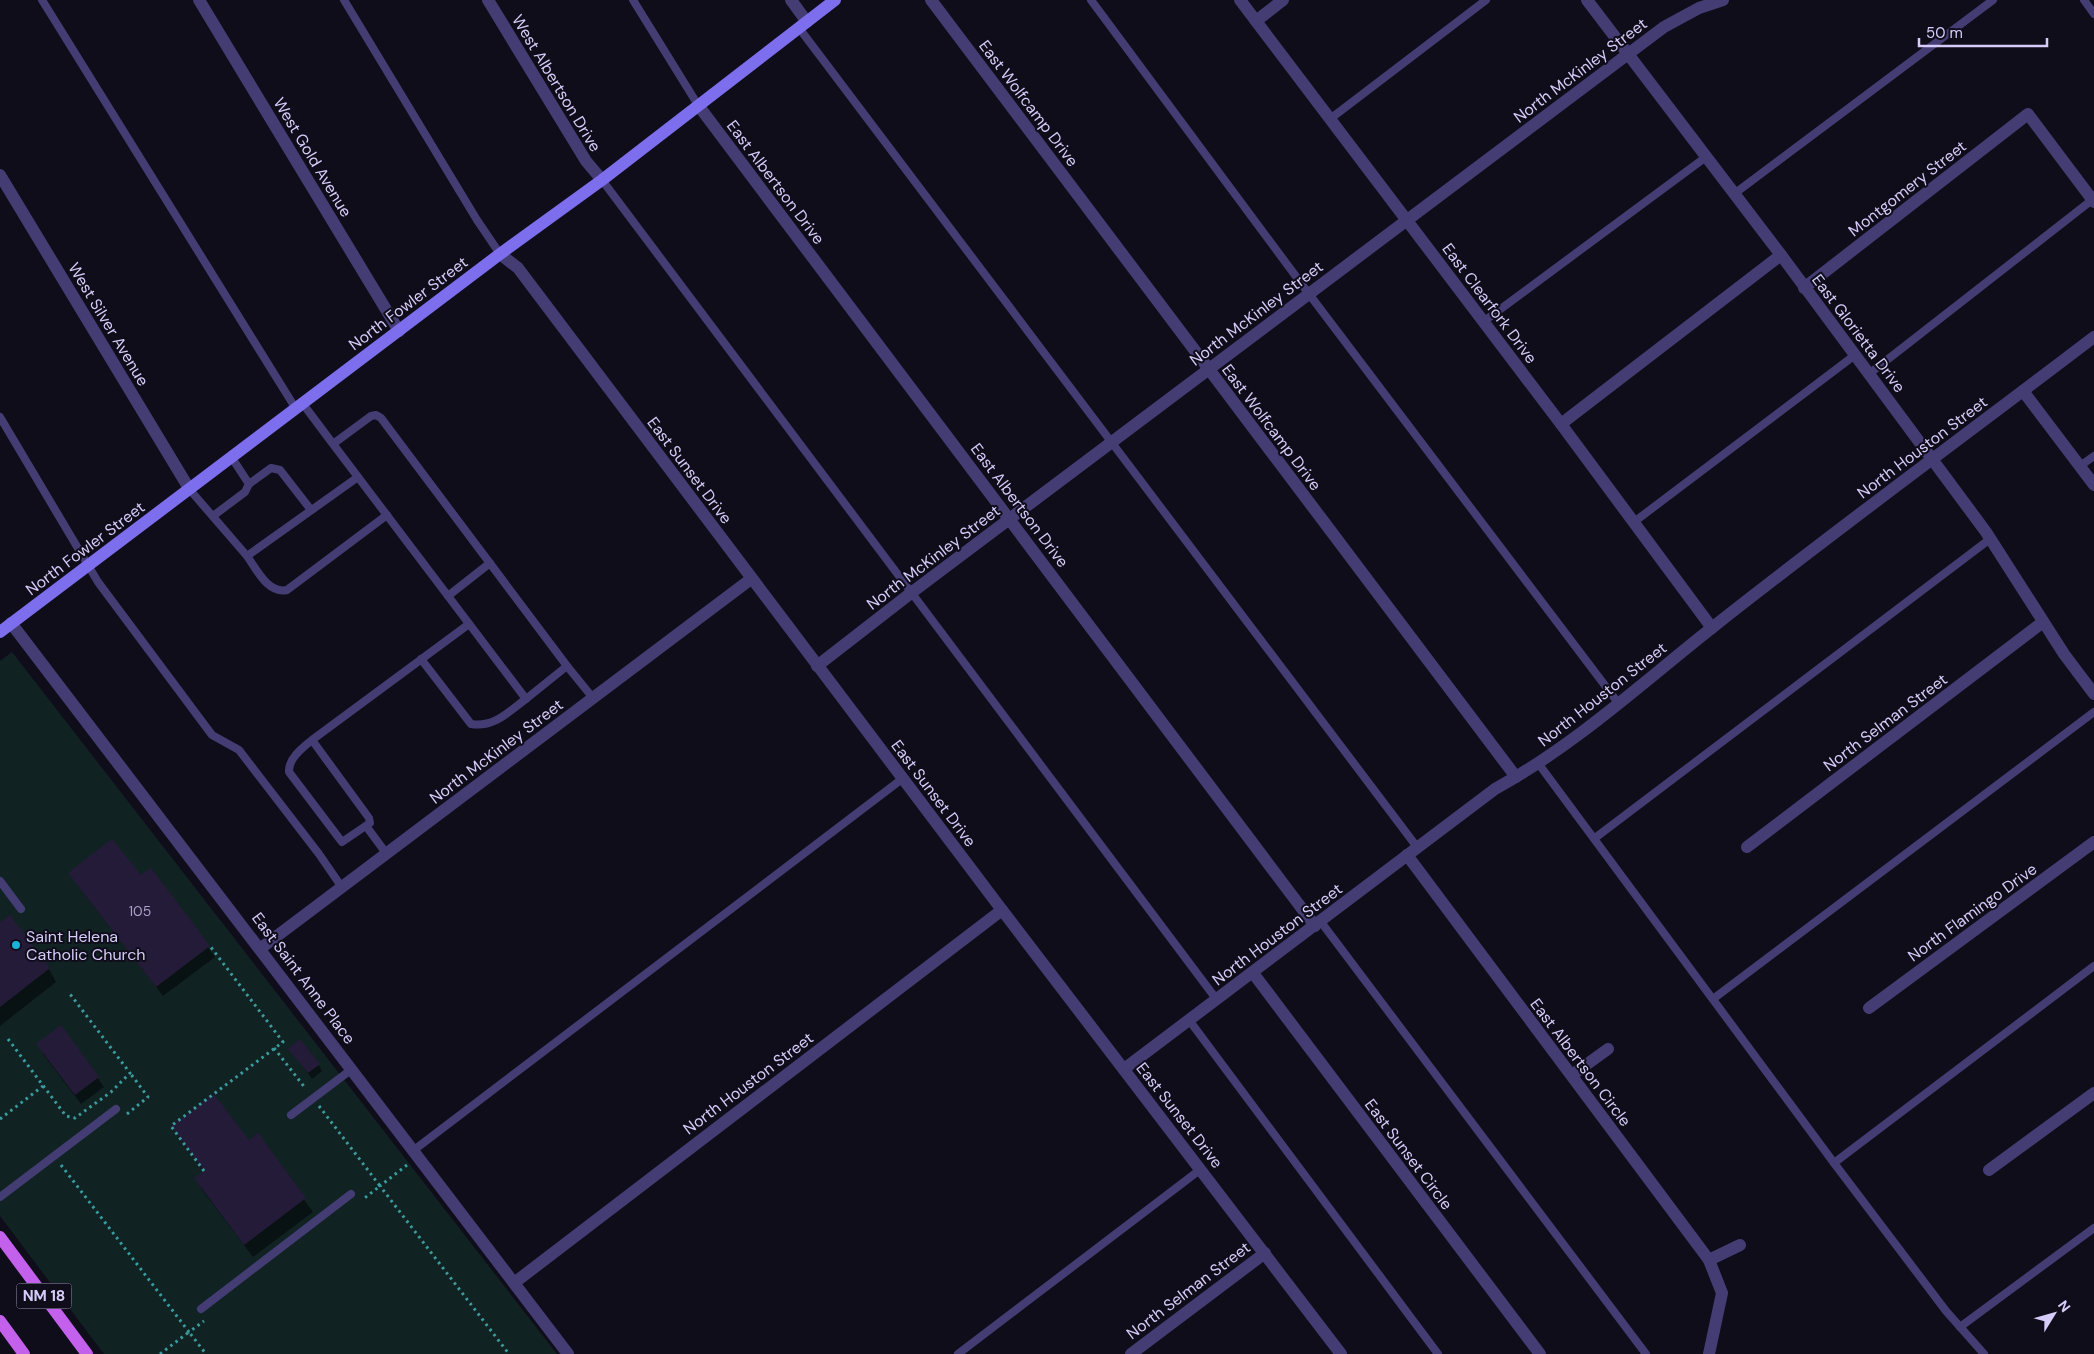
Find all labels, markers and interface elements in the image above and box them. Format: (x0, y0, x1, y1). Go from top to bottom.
street label: West Albertson Drive (507, 11, 606, 156)
street label: North McKinley Street (1509, 13, 1651, 128)
scale bar (1919, 15, 2046, 47)
text: 50 m (1926, 23, 1963, 43)
street label: East Wolfcamp Drive (974, 36, 1083, 171)
street label: West Gold Avenue (269, 94, 357, 221)
street label: East Albertson Drive (722, 116, 829, 249)
street label: Montgomery Street (1844, 136, 1971, 241)
street label: East Clearfork Drive (1437, 239, 1542, 368)
street label: North Fowler Street (344, 252, 472, 355)
street label: North McKinley Street (1185, 256, 1327, 371)
street label: West Silver Avenue (63, 259, 154, 390)
street label: East Glorietta Drive (1807, 270, 1910, 397)
street label: East Wolfcamp Drive (1217, 360, 1326, 495)
street label: North Houston Street (1853, 392, 1992, 503)
street label: East Sunset Drive (642, 413, 737, 528)
street label: East Albertson Drive (966, 439, 1073, 572)
street label: North Fowler Street (21, 497, 149, 600)
street label: North McKinley Street (862, 500, 1004, 615)
street label: North Houston Street (1534, 638, 1671, 751)
street label: North Selman Street (1819, 669, 1951, 776)
street label: North McKinley Street (425, 694, 567, 809)
street label: East Sunset Drive (886, 736, 981, 851)
street label: North Flamingo Drive (1904, 858, 2041, 966)
street label: North Houston Street (1208, 879, 1347, 990)
house number: 105 (129, 902, 151, 920)
street label: East Saint Anne Place (247, 908, 360, 1048)
place label: Saint Helena Catholic Church (26, 926, 146, 965)
marker: Saint Helena Catholic Church (10, 939, 22, 951)
street label: East Albertson Circle (1526, 994, 1636, 1131)
street label: North Houston Street (679, 1028, 818, 1139)
street label: East Sunset Drive (1132, 1058, 1228, 1173)
street label: East Sunset Circle (1360, 1095, 1457, 1214)
street label: North Selman Street (1122, 1237, 1254, 1344)
road number: NM 18 (17, 1284, 72, 1308)
north arrow (2029, 1289, 2079, 1339)
text: N (2054, 1297, 2075, 1316)

